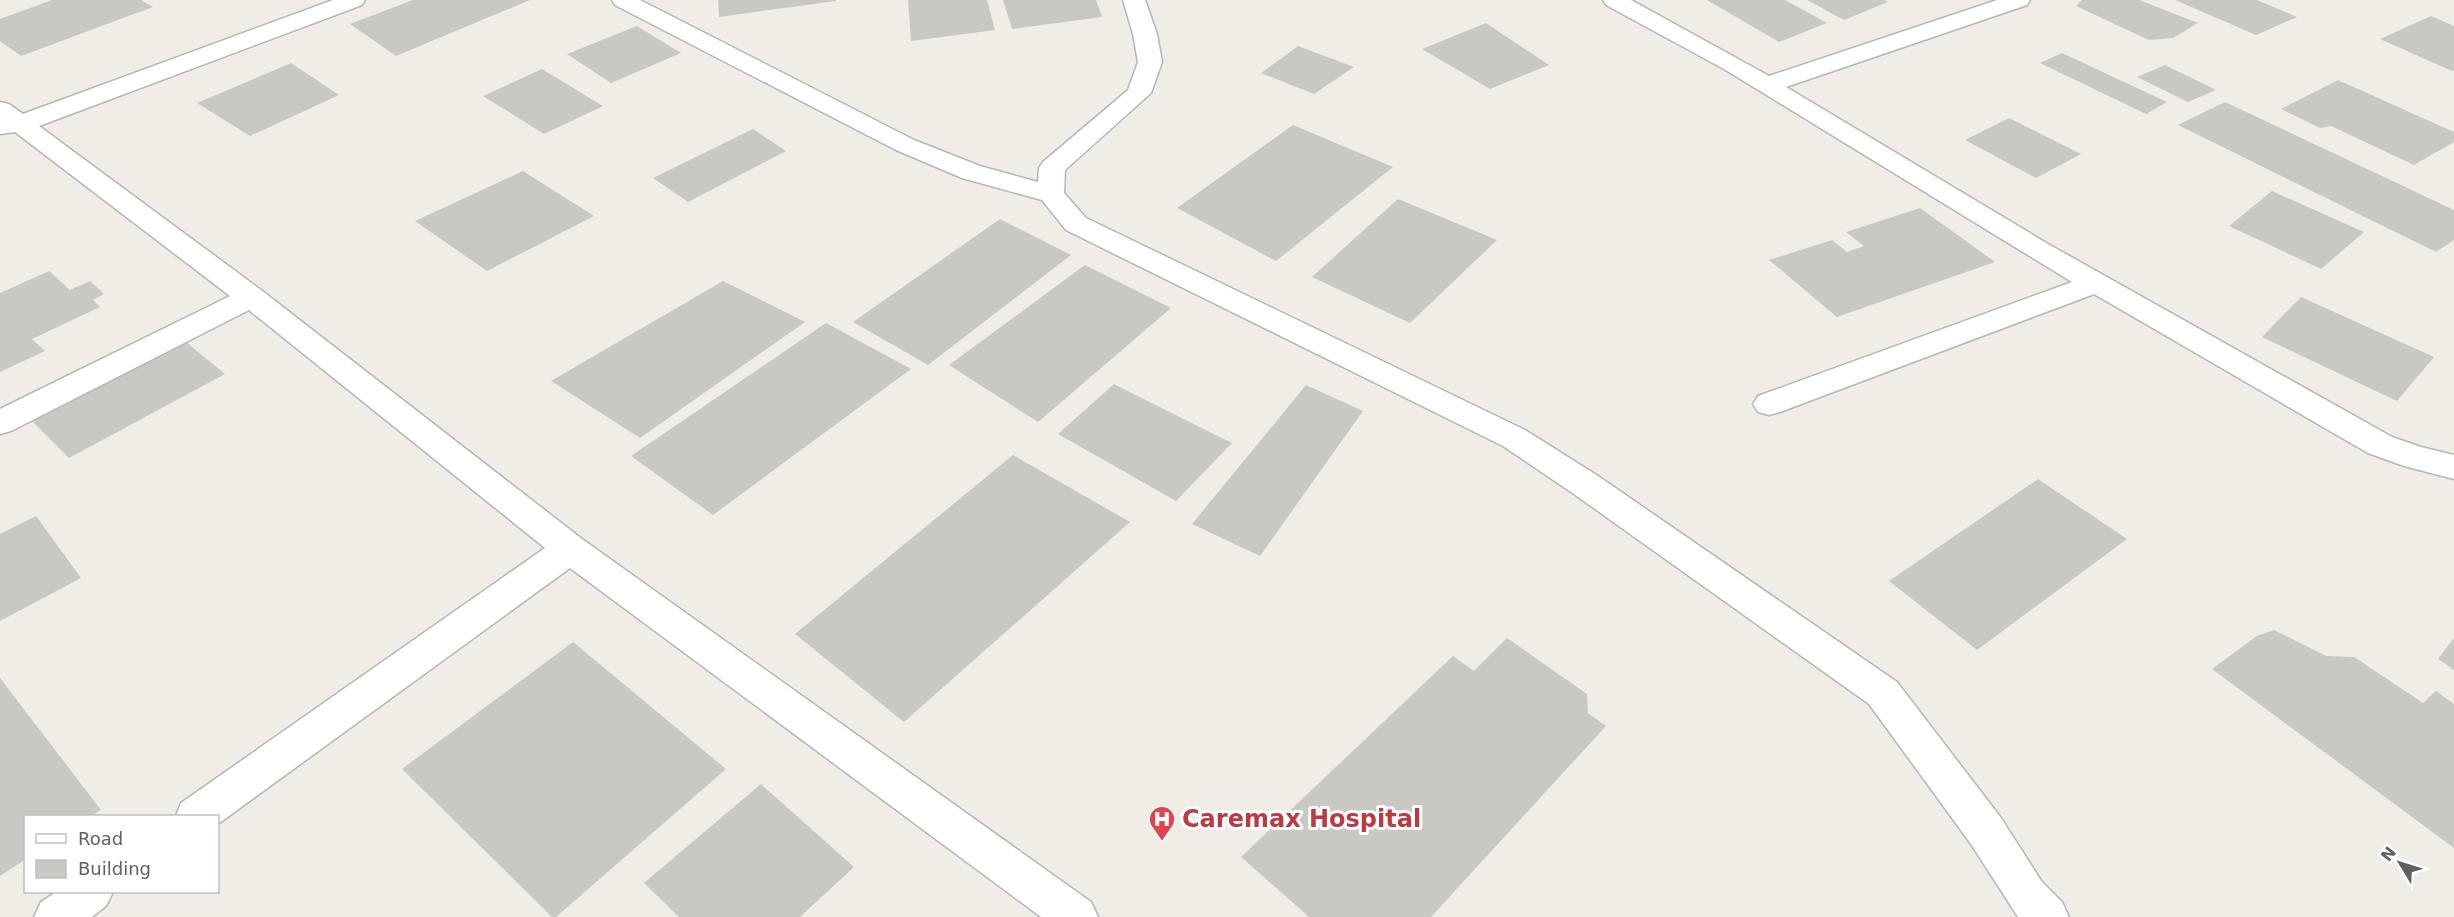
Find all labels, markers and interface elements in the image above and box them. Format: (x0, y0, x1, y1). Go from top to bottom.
hospital icon: Caremax Hospital (1147, 804, 1177, 842)
place label: Caremax Hospital (1182, 805, 1421, 833)
legend (24, 815, 219, 893)
text: Road (78, 828, 123, 849)
north arrow (2370, 833, 2430, 893)
text: N (2377, 843, 2400, 865)
text: Building (78, 858, 151, 879)

